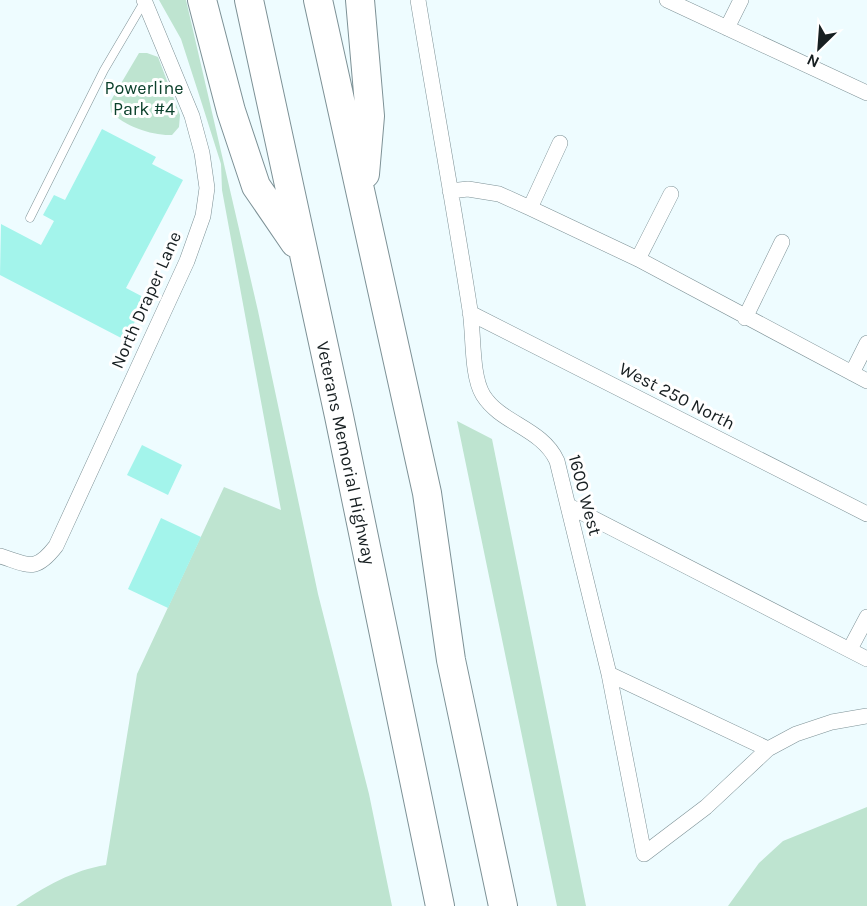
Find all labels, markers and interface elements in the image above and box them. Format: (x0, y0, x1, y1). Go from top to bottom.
north arrow (789, 18, 849, 78)
text: N (804, 50, 822, 72)
park label: Powerline Park #4 (104, 77, 184, 120)
street label: North Draper Lane (106, 228, 186, 372)
street label: Veterans Memorial Highway (312, 339, 381, 567)
street label: West 250 North (615, 357, 739, 435)
street label: 1600 West (564, 452, 606, 538)

